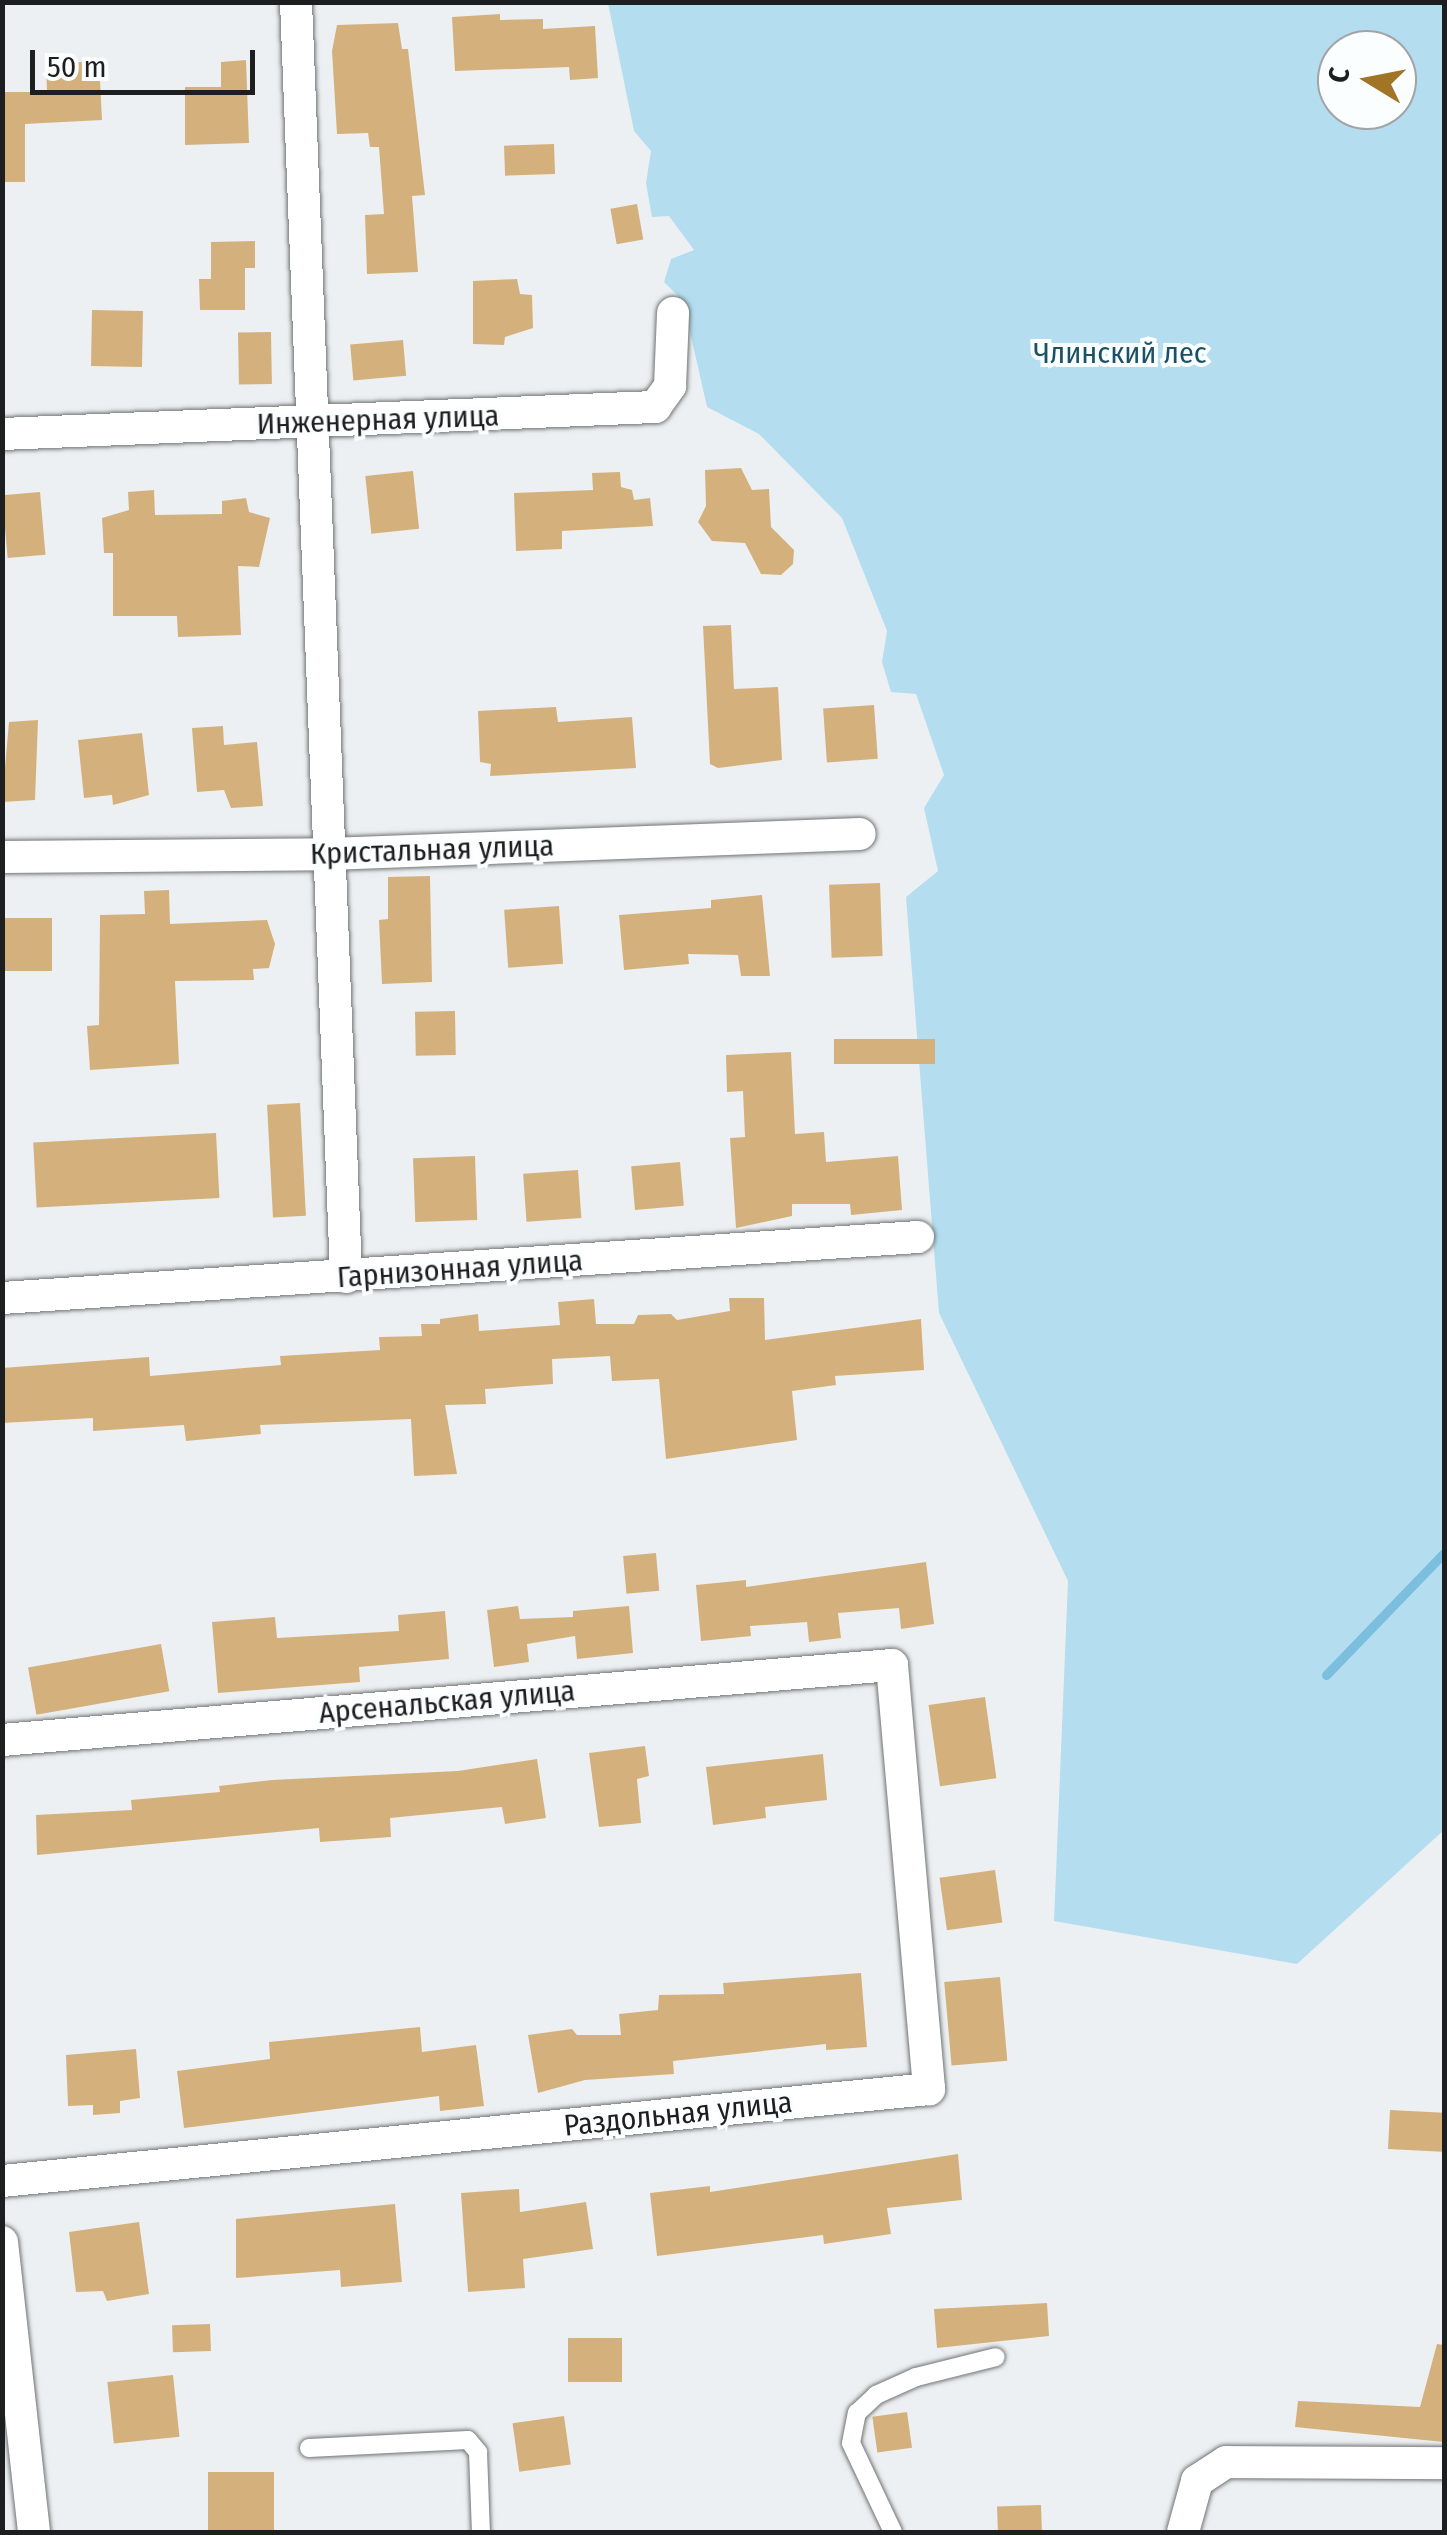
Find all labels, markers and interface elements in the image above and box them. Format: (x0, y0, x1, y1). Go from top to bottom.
scale bar (35, 30, 260, 92)
north arrow (1317, 30, 1417, 130)
text: 50 m (47, 49, 107, 85)
text: С (1321, 65, 1356, 85)
park label: Члинский лес (1033, 335, 1207, 371)
street label: Инженерная улица (256, 398, 500, 442)
street label: Кристальная улица (310, 828, 554, 872)
street label: Гарнизонная улица (336, 1242, 584, 1296)
street label: Арсенальская улица (317, 1673, 577, 1731)
street label: Раздольная улица (562, 2084, 794, 2144)

